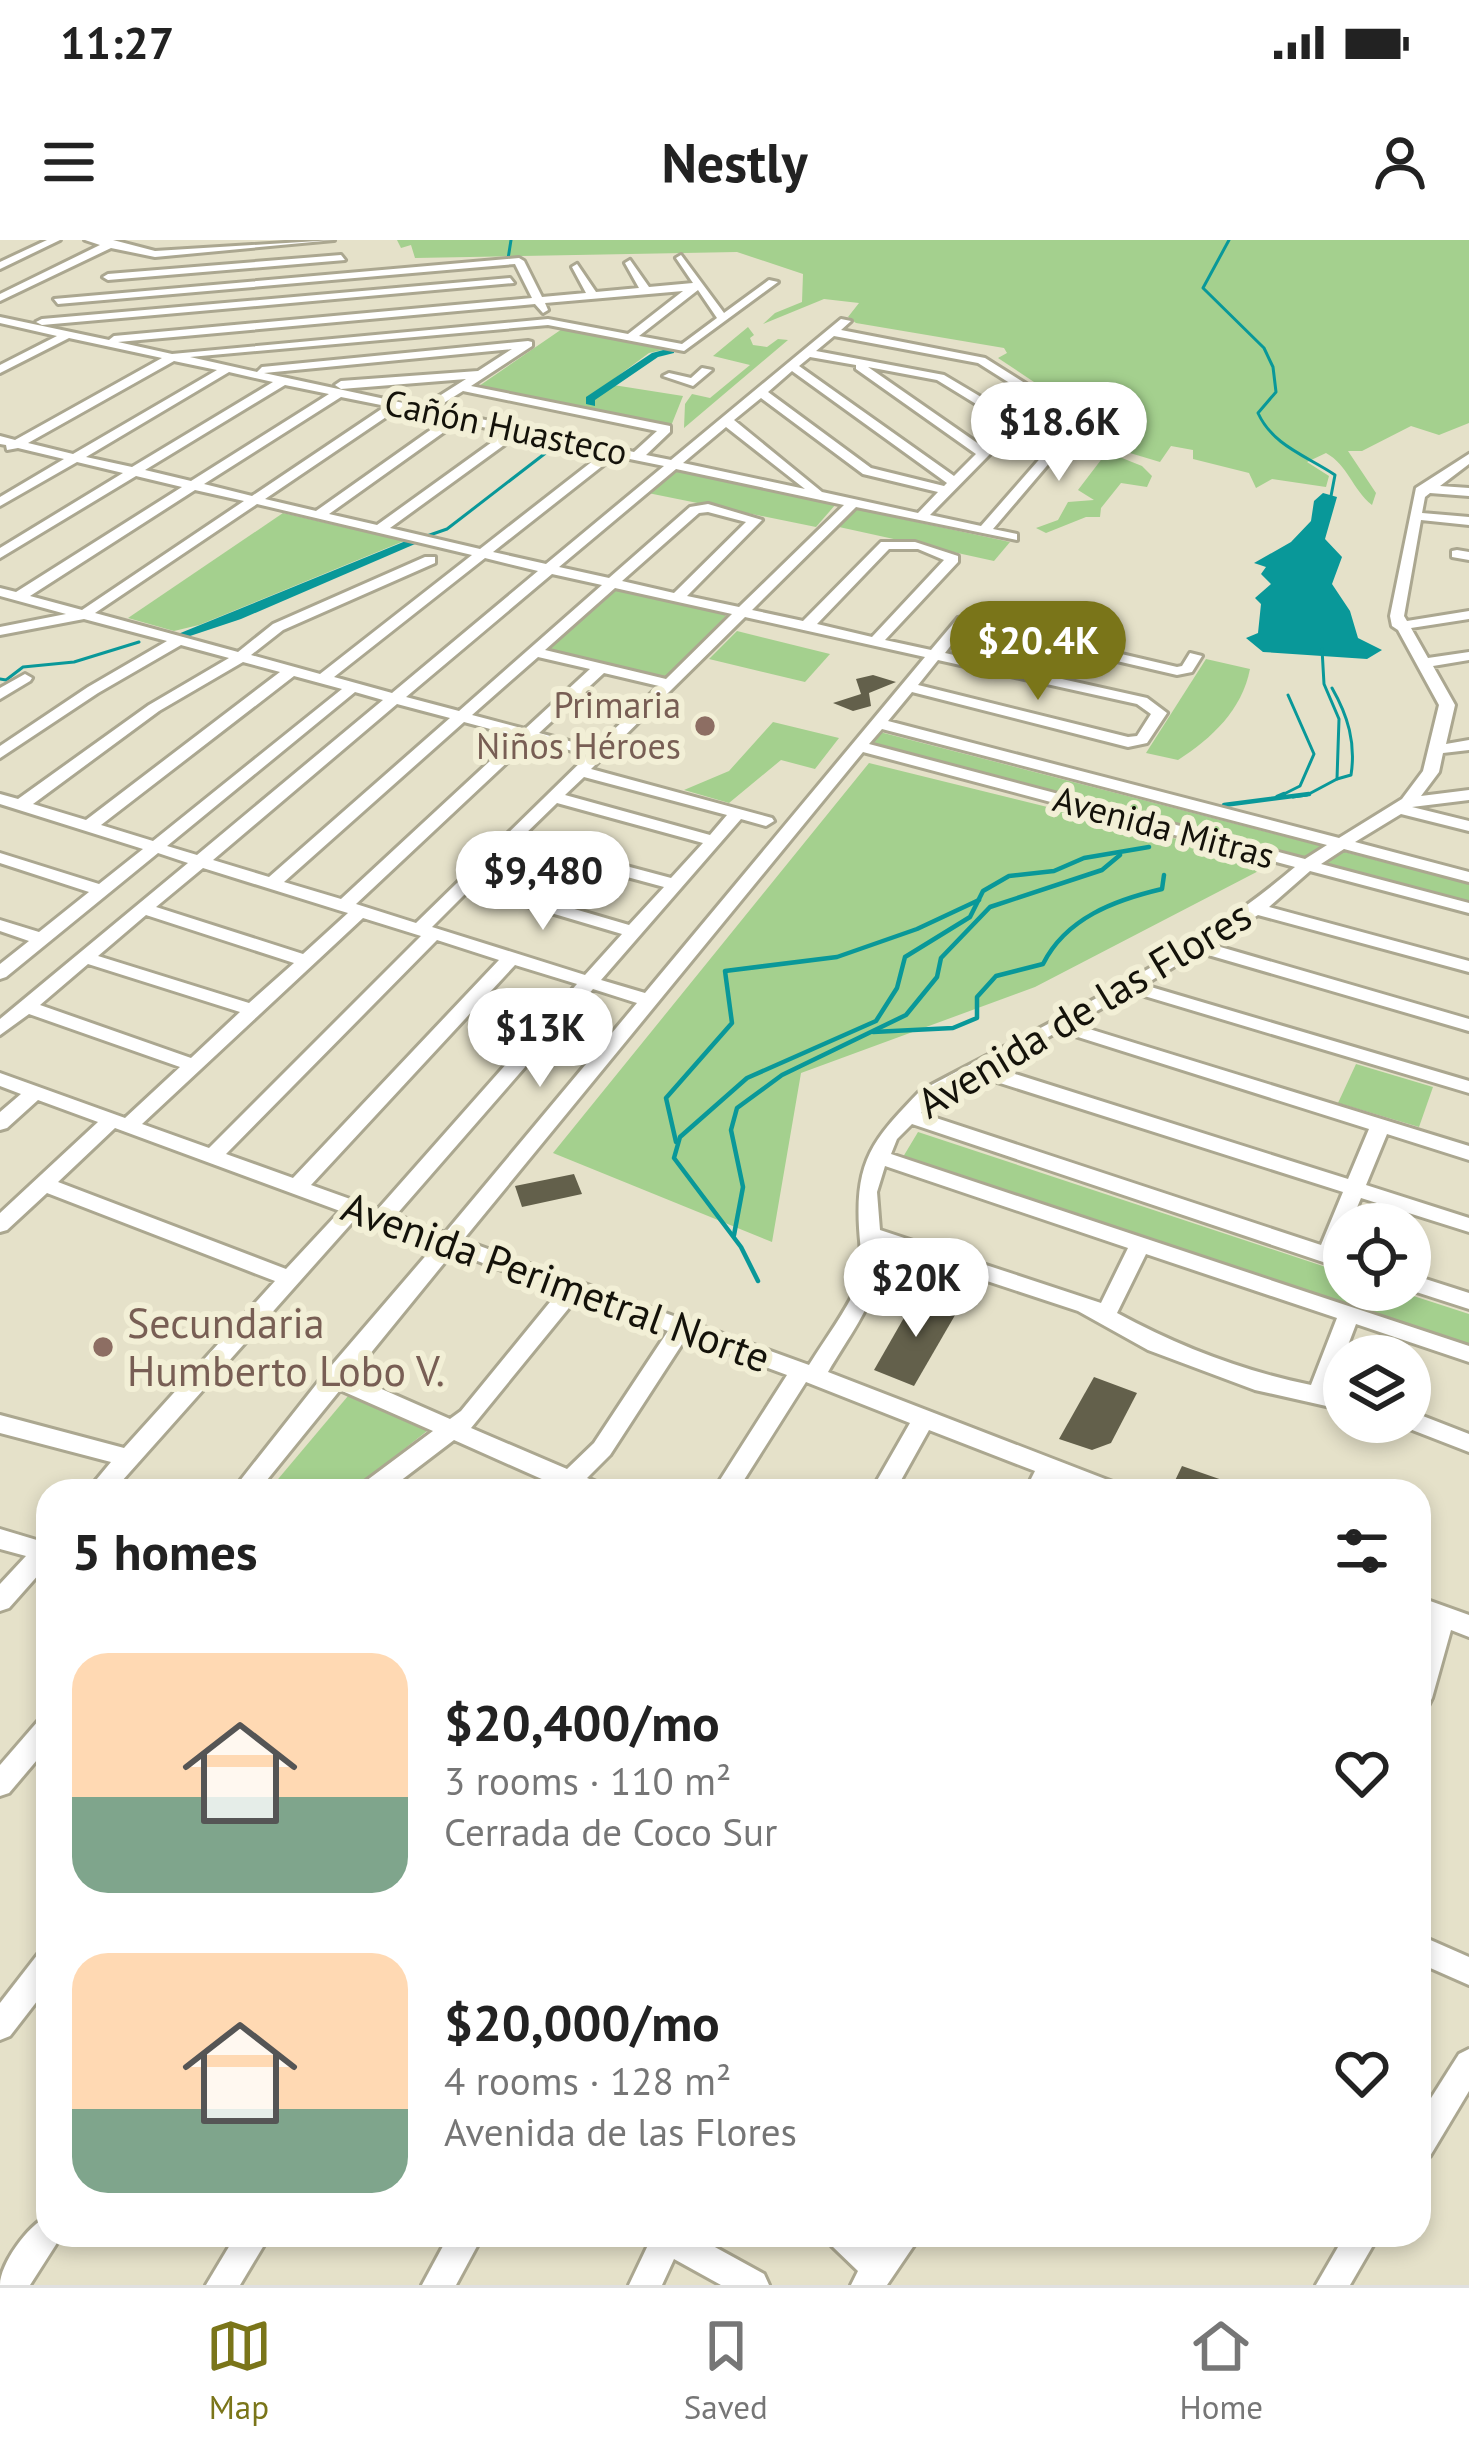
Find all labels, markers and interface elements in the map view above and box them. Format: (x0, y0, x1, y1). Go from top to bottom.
text: 11:27 (60, 13, 174, 71)
text: Nestly (661, 127, 808, 197)
icon: menu (36, 129, 102, 195)
icon: person (1367, 129, 1433, 195)
street label: Cañón Huasteco (380, 378, 632, 475)
pin: $18.6K (961, 382, 1157, 484)
text: $18.6K (998, 395, 1120, 446)
pin: $20.4K (940, 601, 1136, 703)
text: $20.4K (977, 614, 1099, 665)
place label: Primaria Niños Héroes (476, 681, 681, 769)
marker: Primaria Niños Héroes (692, 713, 718, 739)
street label: Avenida Mitras (1049, 774, 1280, 879)
pin: $9,480 (445, 831, 641, 933)
text: $9,480 (483, 844, 603, 895)
street label: Avenida de las Flores (907, 887, 1261, 1130)
pin: $13K (469, 988, 611, 1090)
text: $13K (495, 1001, 585, 1052)
street label: Avenida Perimetral Norte (335, 1178, 778, 1385)
map controls (1323, 1203, 1431, 1443)
button: locate (1323, 1203, 1431, 1311)
pin: $20K (845, 1238, 987, 1340)
text: $20K (871, 1251, 961, 1302)
place label: Secundaria Humberto Lobo V. (127, 1295, 445, 1398)
marker: Secundaria Humberto Lobo V. (90, 1334, 116, 1360)
button: layers (1323, 1335, 1431, 1443)
text: 5 homes (72, 1518, 258, 1584)
icon: filters (1329, 1518, 1395, 1584)
text: $20,400/mo (444, 1689, 720, 1755)
icon: home (168, 1701, 312, 1845)
icon: heart (1329, 1740, 1395, 1806)
text: 3 rooms · 110 m² (444, 1755, 731, 1806)
text: Cerrada de Coco Sur (444, 1806, 777, 1857)
text: $20,000/mo (444, 1989, 720, 2055)
icon: home (168, 2001, 312, 2145)
icon: heart (1329, 2040, 1395, 2106)
text: 4 rooms · 128 m² (444, 2055, 731, 2106)
text: Avenida de las Flores (444, 2106, 797, 2157)
tab: Map (206, 2313, 272, 2428)
tab: Saved (684, 2313, 768, 2428)
tab: Home (1180, 2313, 1263, 2428)

